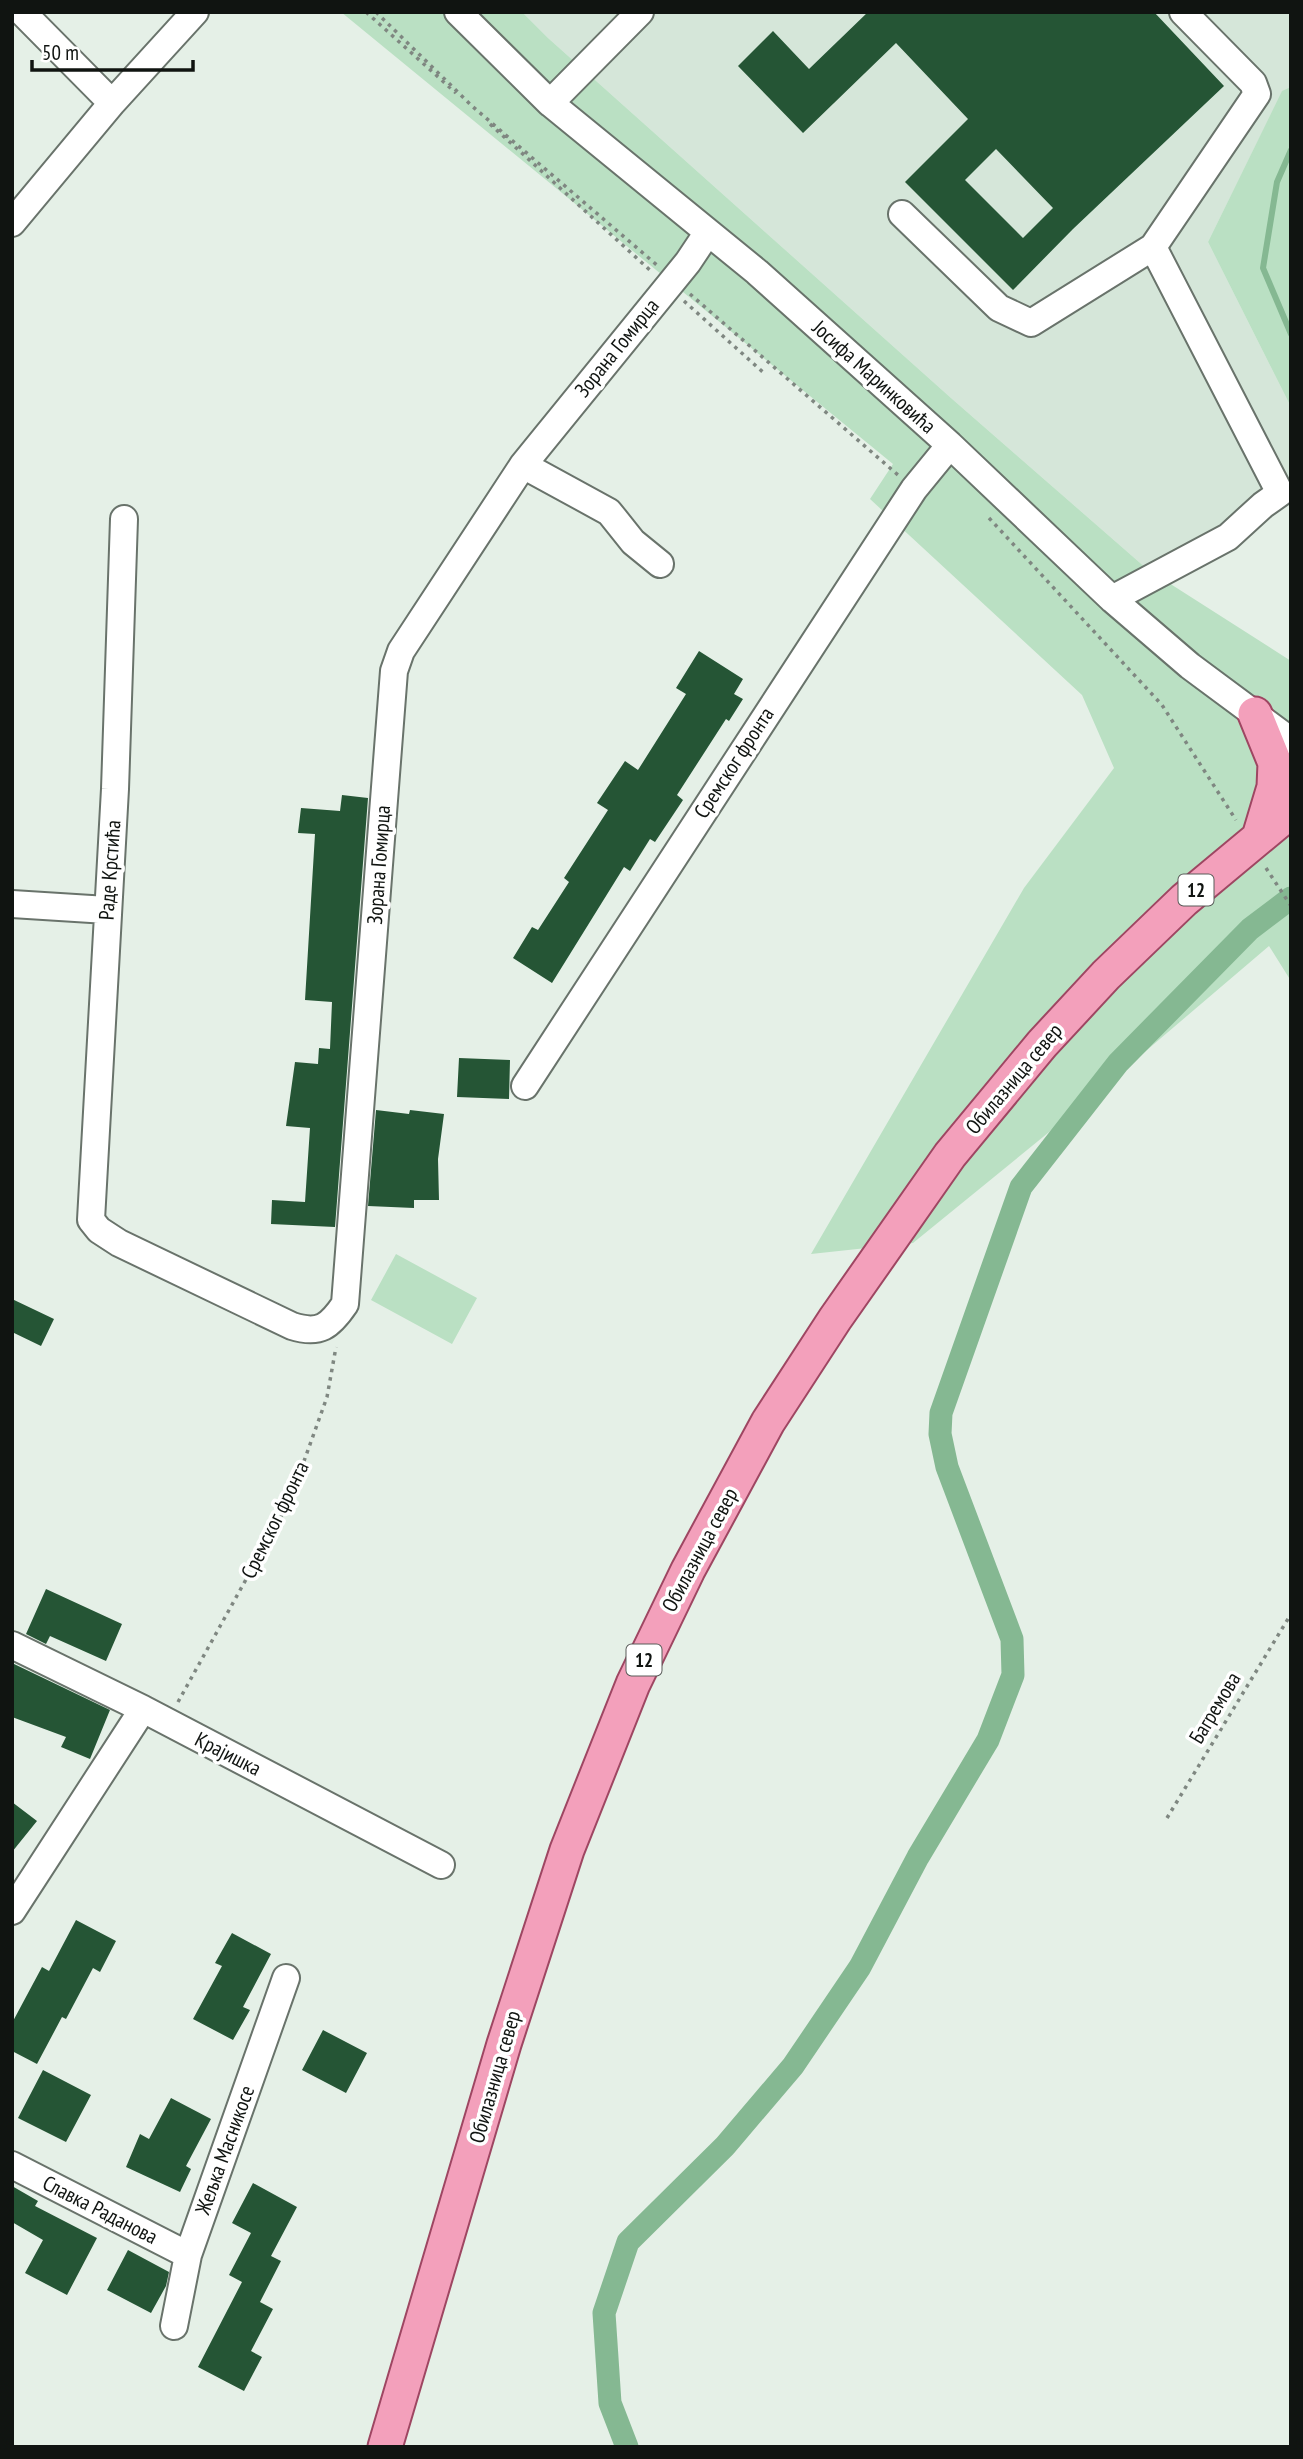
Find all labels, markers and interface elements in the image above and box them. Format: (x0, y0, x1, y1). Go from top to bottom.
scale bar (32, 28, 192, 72)
text: 50 m (42, 39, 79, 66)
street label: Зорана Гомирца (569, 293, 665, 403)
street label: Јосифа Маринковића (806, 313, 942, 439)
street label: Сремског фронта (688, 702, 779, 823)
street label: Зорана Гомирца (361, 804, 396, 925)
street label: Раде Крстића (93, 819, 126, 921)
road number: 12 (1178, 874, 1214, 906)
street label: Обилазница север (959, 1018, 1068, 1140)
street label: Сремског фронта (235, 1457, 315, 1583)
street label: Обилазница север (656, 1483, 744, 1616)
road number: 12 (626, 1644, 662, 1676)
street label: Багремова (1183, 1667, 1246, 1748)
street label: Крајишка (191, 1725, 266, 1782)
street label: Обилазница север (463, 2007, 526, 2146)
street label: Жељка Масникосе (188, 2082, 260, 2219)
street label: Славка Раданова (38, 2169, 162, 2250)

